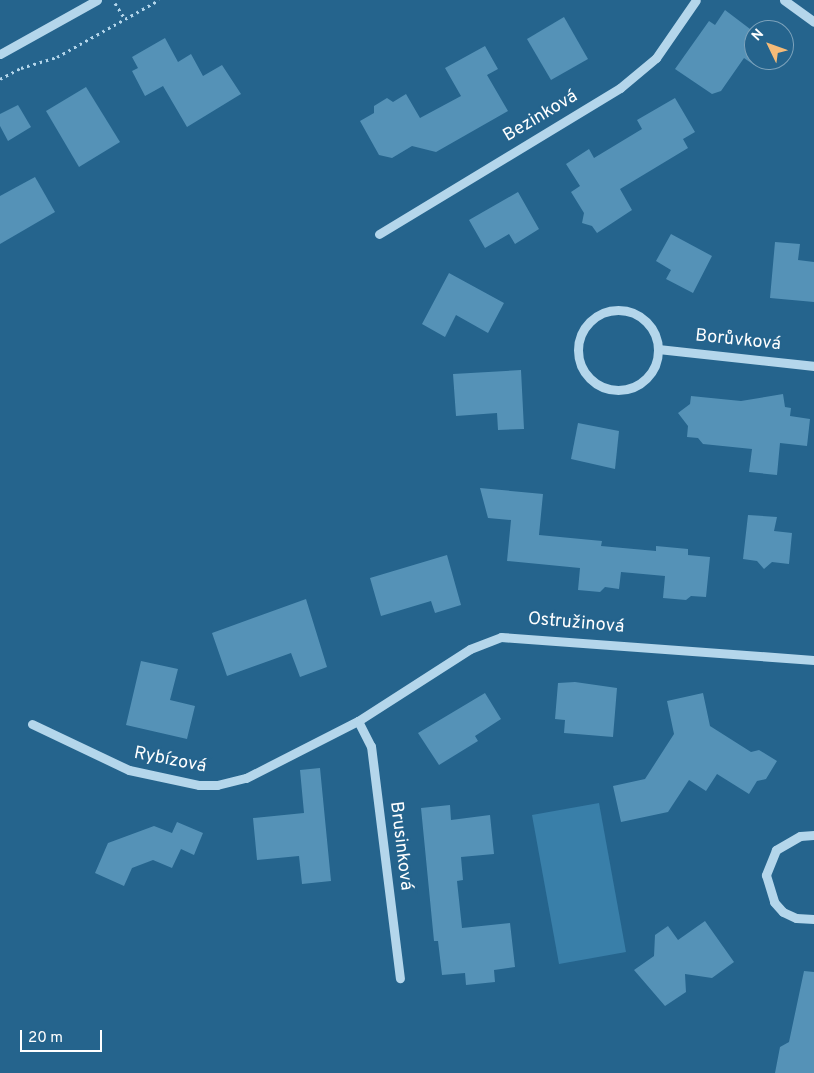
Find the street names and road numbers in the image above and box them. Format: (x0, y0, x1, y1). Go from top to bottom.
street label: Bezinková (500, 86, 582, 148)
street label: Borůvková (694, 326, 782, 356)
street label: Ostružinová (527, 609, 625, 639)
street label: Rybízová (132, 743, 208, 779)
street label: Brusinková (384, 800, 416, 892)

